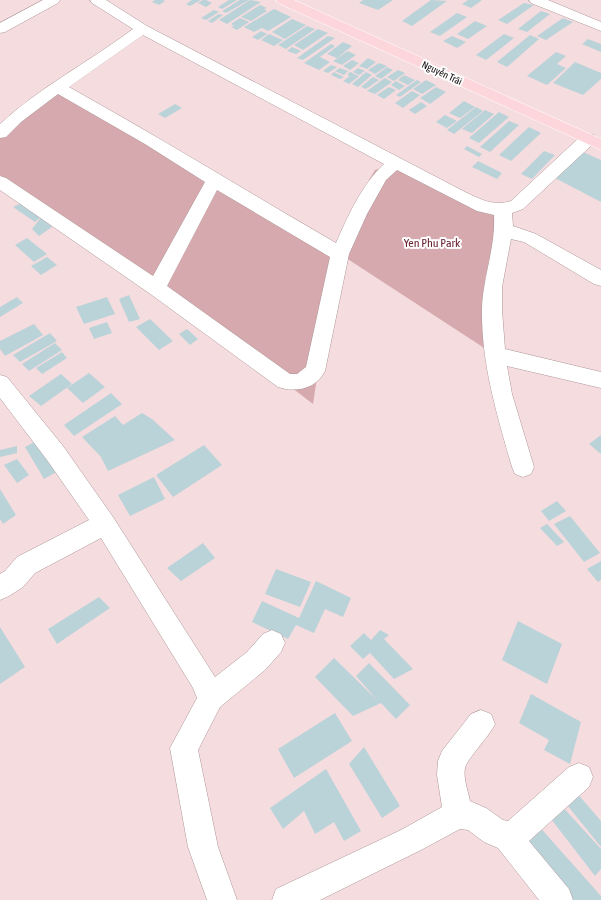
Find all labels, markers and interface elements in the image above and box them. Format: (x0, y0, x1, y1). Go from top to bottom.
street label: Nguyễn Trãi (420, 59, 464, 87)
park label: Yen Phu Park (404, 236, 461, 250)

